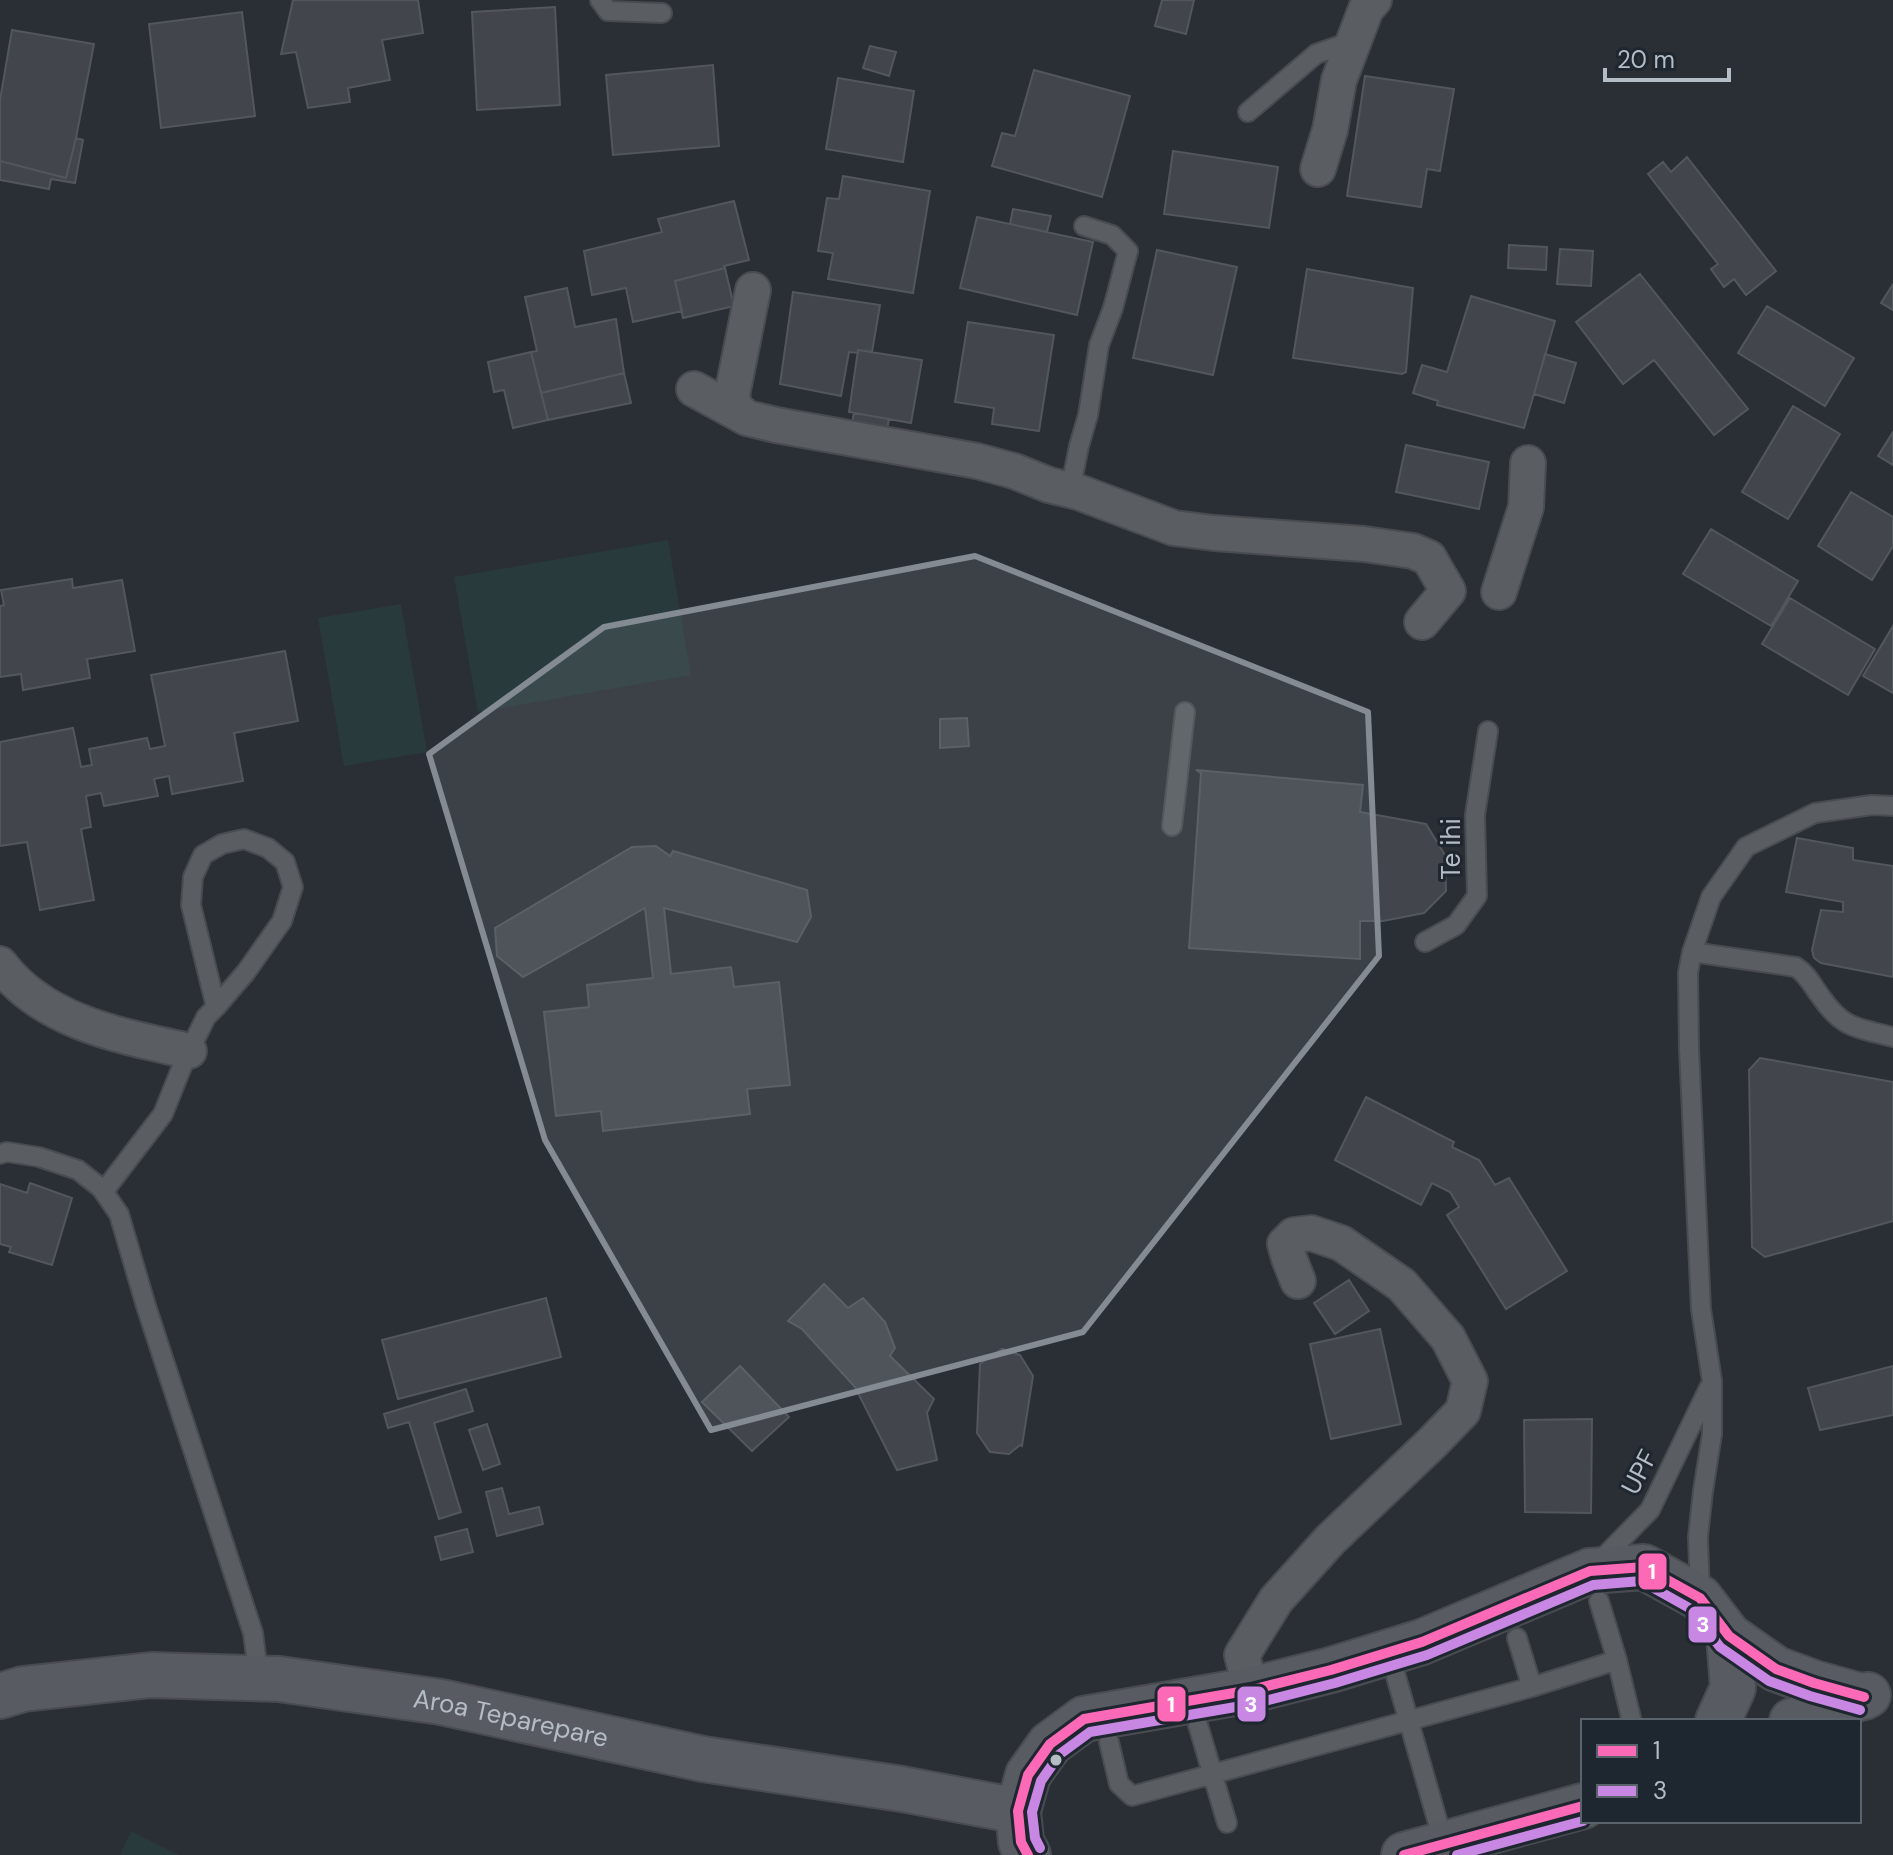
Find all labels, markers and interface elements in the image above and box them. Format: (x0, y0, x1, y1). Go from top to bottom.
scale bar (1605, 32, 1729, 82)
text: 20 m (1617, 44, 1675, 75)
street label: Te ihi (1434, 818, 1468, 880)
street label: UPF (1613, 1444, 1665, 1500)
line badge: 1 (1637, 1552, 1668, 1591)
text: 1 (1648, 1557, 1656, 1586)
line badge: 3 (1687, 1605, 1718, 1644)
text: 3 (1696, 1610, 1710, 1639)
street label: Aroa Teparepare (411, 1681, 612, 1755)
line badge: 1 (1156, 1685, 1187, 1723)
line badge: 3 (1236, 1685, 1267, 1723)
text: 1 (1167, 1690, 1175, 1719)
text: 3 (1244, 1690, 1258, 1719)
legend (1581, 1719, 1861, 1823)
text: 1 (1653, 1735, 1661, 1766)
unlabelled marker (1048, 1752, 1064, 1768)
text: 3 (1653, 1775, 1667, 1806)

